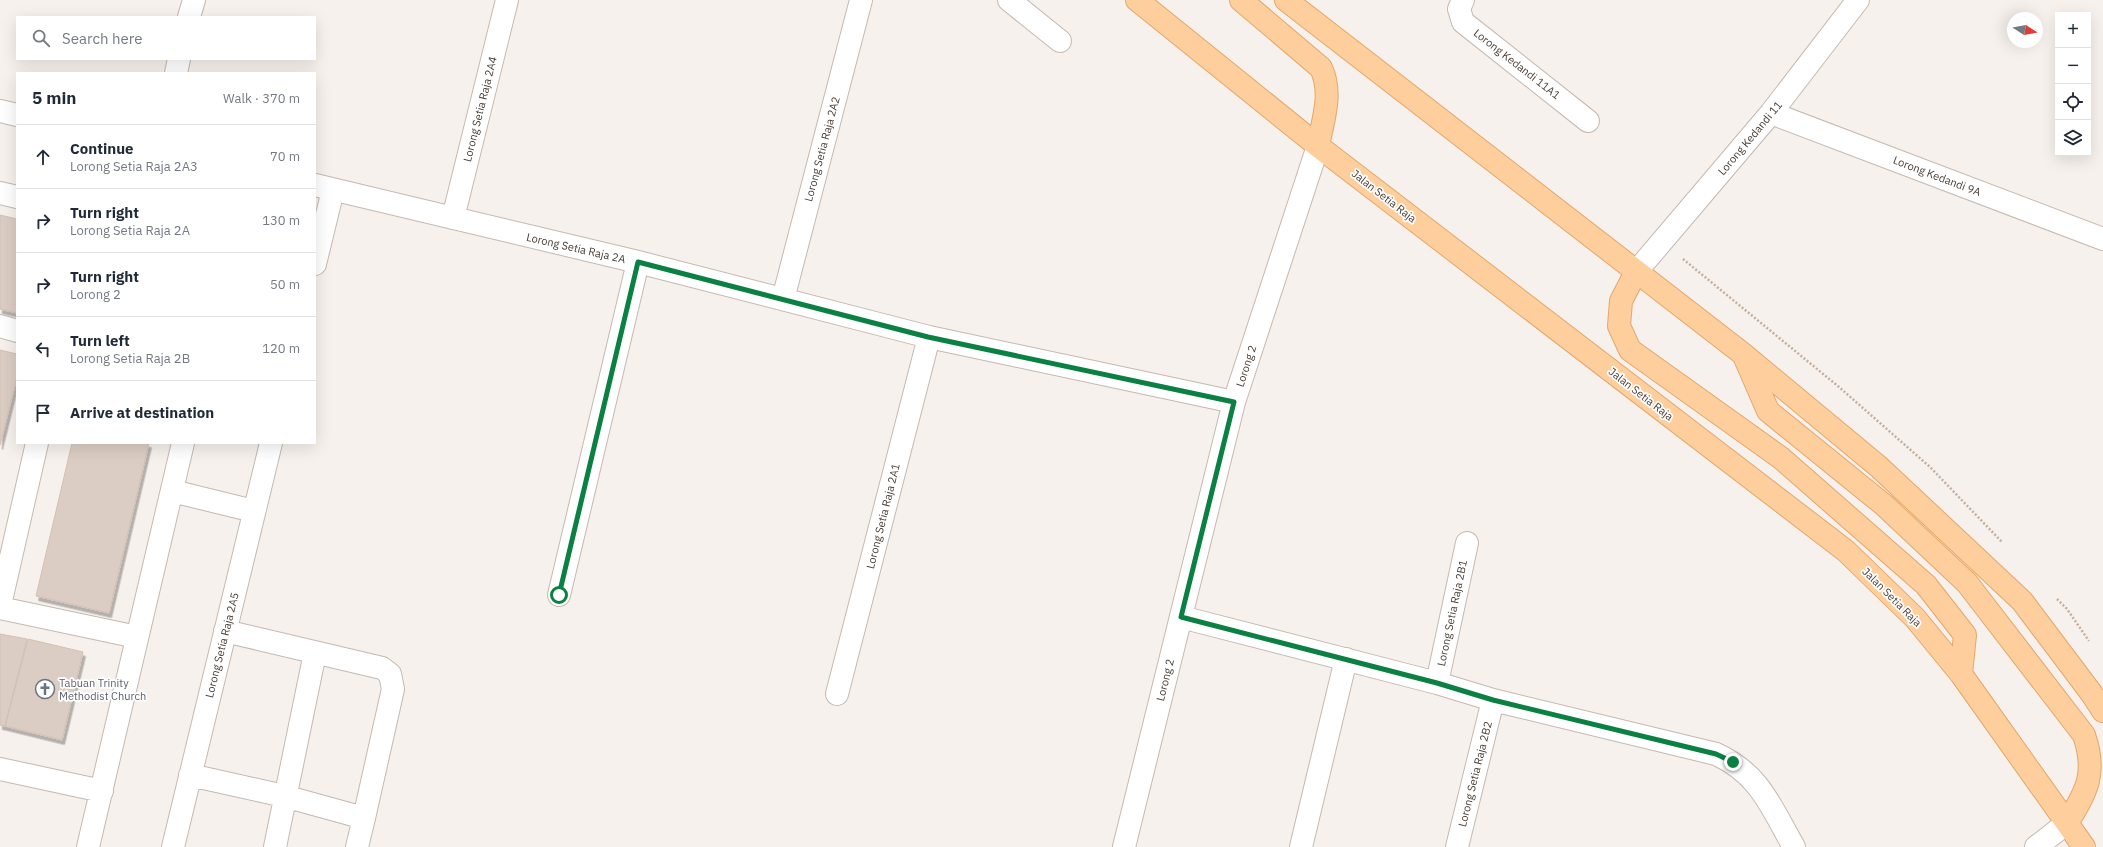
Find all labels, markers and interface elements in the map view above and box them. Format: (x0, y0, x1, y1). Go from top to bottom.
north arrow (2007, 12, 2043, 48)
map controls (2055, 12, 2091, 156)
button: + (2055, 12, 2091, 48)
search box (16, 16, 316, 60)
street label: Lorong Kedandi 11A1 (1471, 26, 1563, 102)
icon: search (30, 27, 52, 49)
text: Search here (62, 29, 142, 48)
button: − (2055, 48, 2091, 84)
street label: Lorong Setia Raja 2A4 (460, 54, 500, 163)
button: locate (2055, 84, 2091, 120)
text: 5 min (32, 87, 76, 109)
text: Walk · 370 m (223, 90, 300, 107)
street label: Lorong Setia Raja 2A2 (801, 95, 843, 203)
street label: Lorong Kedandi 11 (1715, 98, 1785, 178)
button: layers (2055, 120, 2091, 156)
text: Continue (70, 139, 134, 158)
icon: ahead (32, 146, 54, 168)
text: 70 m (270, 148, 300, 165)
street label: Lorong Kedandi 9A (1891, 153, 1983, 199)
text: Lorong Setia Raja 2A3 (70, 158, 198, 175)
street label: Jalan Setia Raja (1349, 166, 1419, 226)
text: Turn right (70, 203, 139, 222)
icon: right (32, 210, 54, 232)
text: 130 m (262, 212, 300, 229)
text: Lorong Setia Raja 2A (70, 222, 190, 239)
street label: Lorong Setia Raja 2A (525, 230, 627, 266)
text: Turn right (70, 267, 139, 286)
icon: right (32, 274, 54, 296)
text: 50 m (270, 276, 300, 293)
text: Lorong 2 (70, 286, 121, 303)
text: Turn left (70, 331, 130, 350)
icon: left (32, 338, 54, 360)
text: 120 m (262, 340, 300, 357)
street label: Lorong 2 (1233, 343, 1259, 389)
text: Lorong Setia Raja 2B (70, 350, 190, 367)
street label: Jalan Setia Raja (1606, 364, 1676, 424)
icon: arrive (32, 402, 54, 424)
text: Arrive at destination (70, 403, 214, 422)
street label: Lorong Setia Raja 2A1 (863, 461, 903, 570)
street label: Lorong Setia Raja 2B1 (1434, 558, 1470, 667)
street label: Jalan Setia Raja (1859, 564, 1925, 630)
route start (550, 586, 568, 604)
street label: Lorong Setia Raja 2A5 (202, 591, 242, 699)
street label: Lorong 2 (1153, 657, 1177, 703)
place label: Tabuan Trinity Methodist Church (59, 676, 146, 703)
church icon: Tabuan Trinity Methodist Church (34, 678, 56, 700)
street label: Lorong Setia Raja 2B2 (1455, 720, 1495, 828)
route end (1724, 753, 1742, 771)

